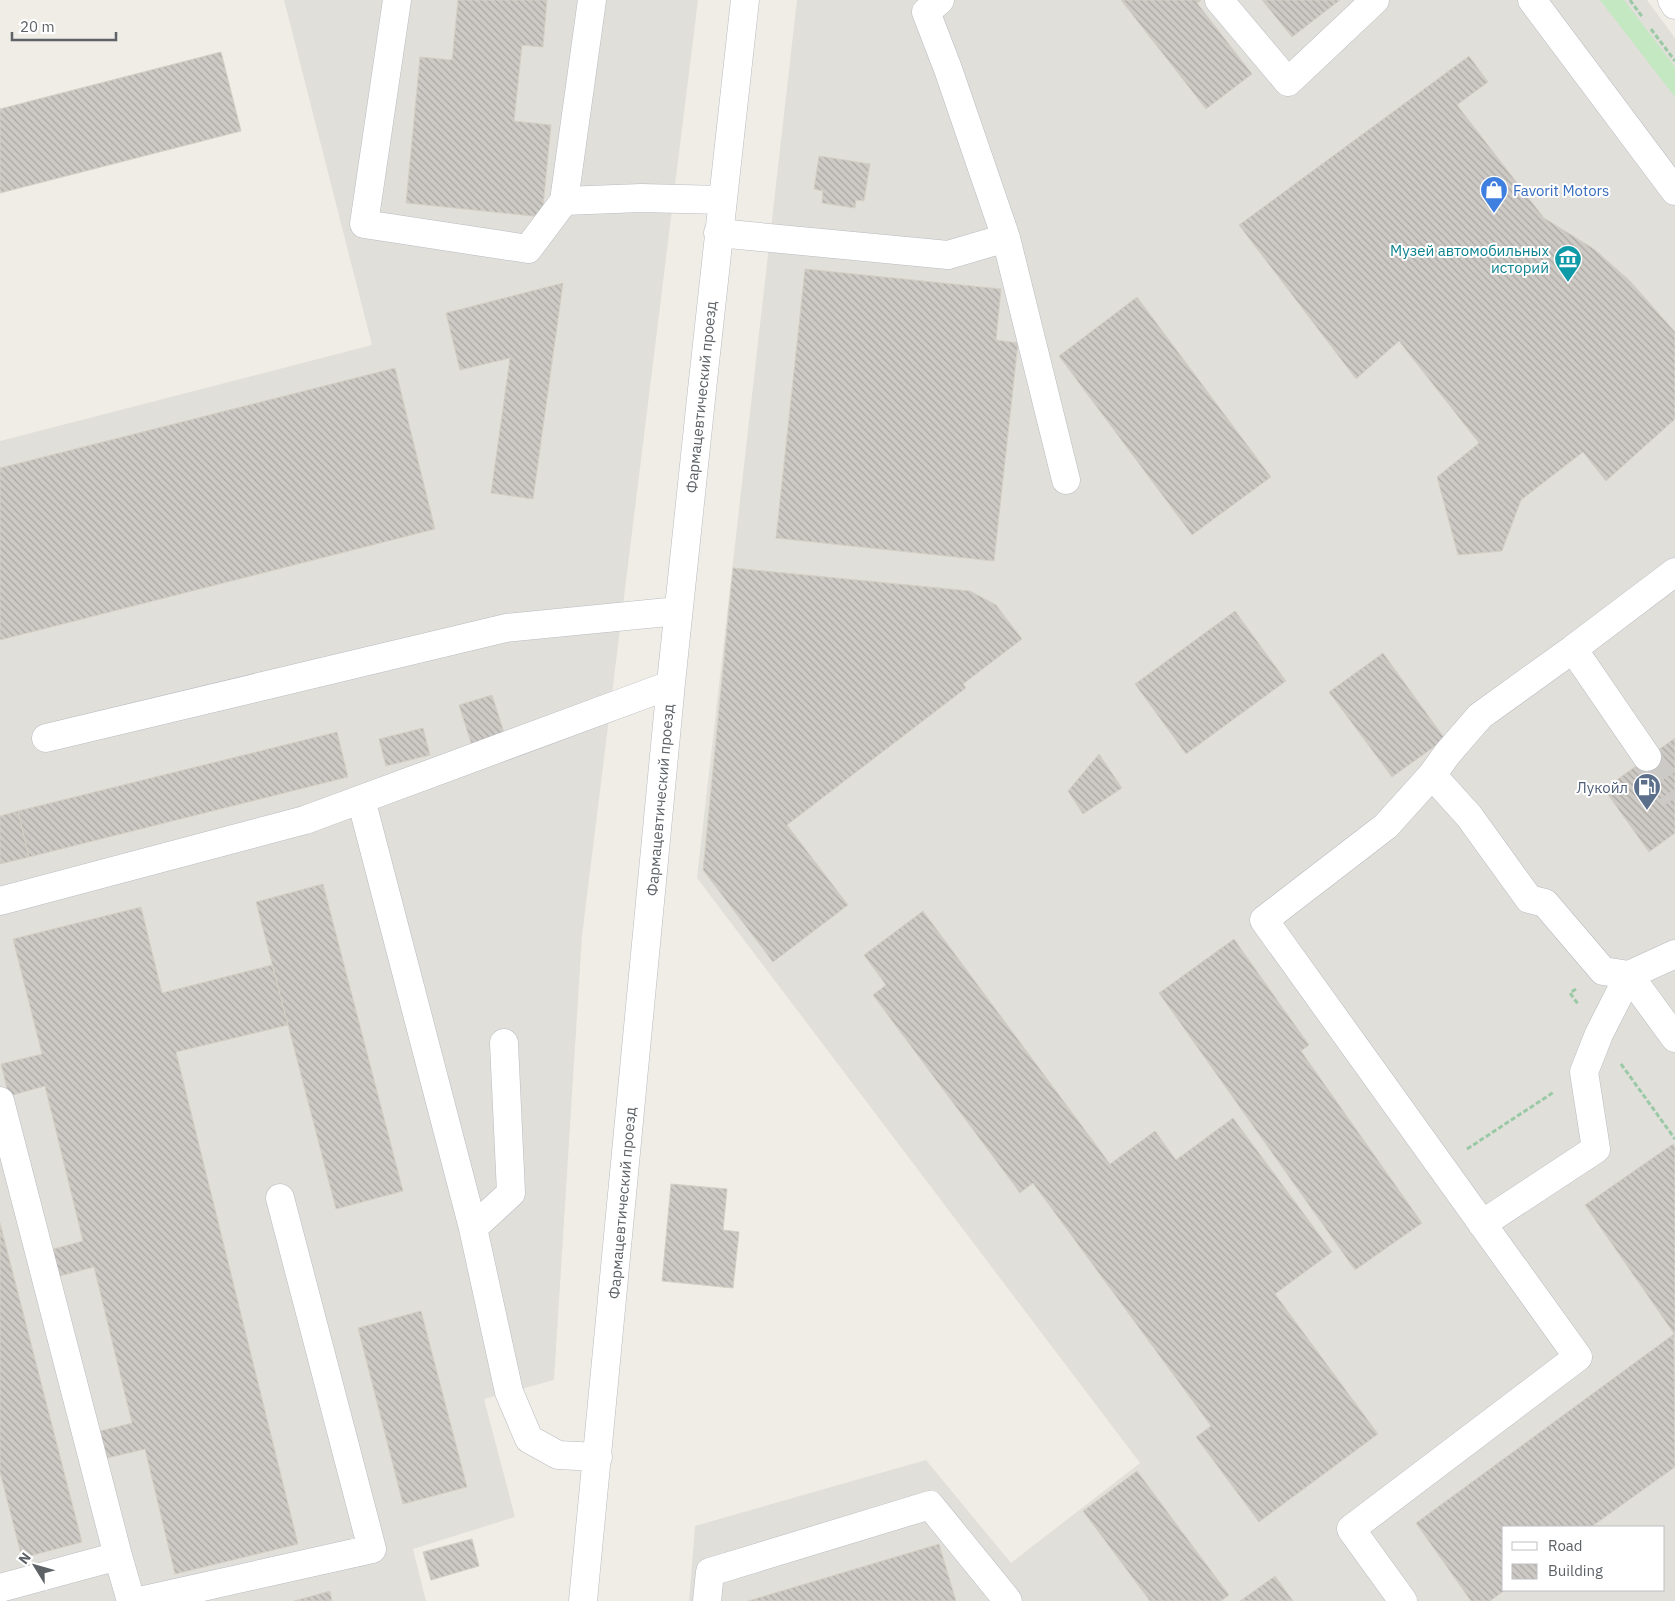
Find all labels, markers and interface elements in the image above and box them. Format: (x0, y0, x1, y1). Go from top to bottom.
scale bar (12, 10, 116, 42)
text: 20 m (20, 17, 55, 36)
shop icon: Favorit Motors (1479, 175, 1509, 214)
place label: Favorit Motors (1513, 181, 1609, 200)
place label: Музей автомобильных историй (1390, 241, 1549, 277)
museum icon: Музей автомобильных историй (1553, 244, 1583, 283)
street label: Фармацевтический проезд (681, 300, 721, 494)
street label: Фармацевтический проезд (642, 703, 678, 897)
fuel station icon: Лукойл (1632, 772, 1662, 811)
place label: Лукойл (1577, 778, 1628, 797)
street label: Фармацевтический проезд (604, 1106, 640, 1300)
legend (1502, 1526, 1665, 1591)
text: Road (1548, 1536, 1583, 1555)
north arrow (10, 1541, 60, 1591)
text: N (14, 1549, 35, 1568)
text: Building (1548, 1561, 1603, 1580)

